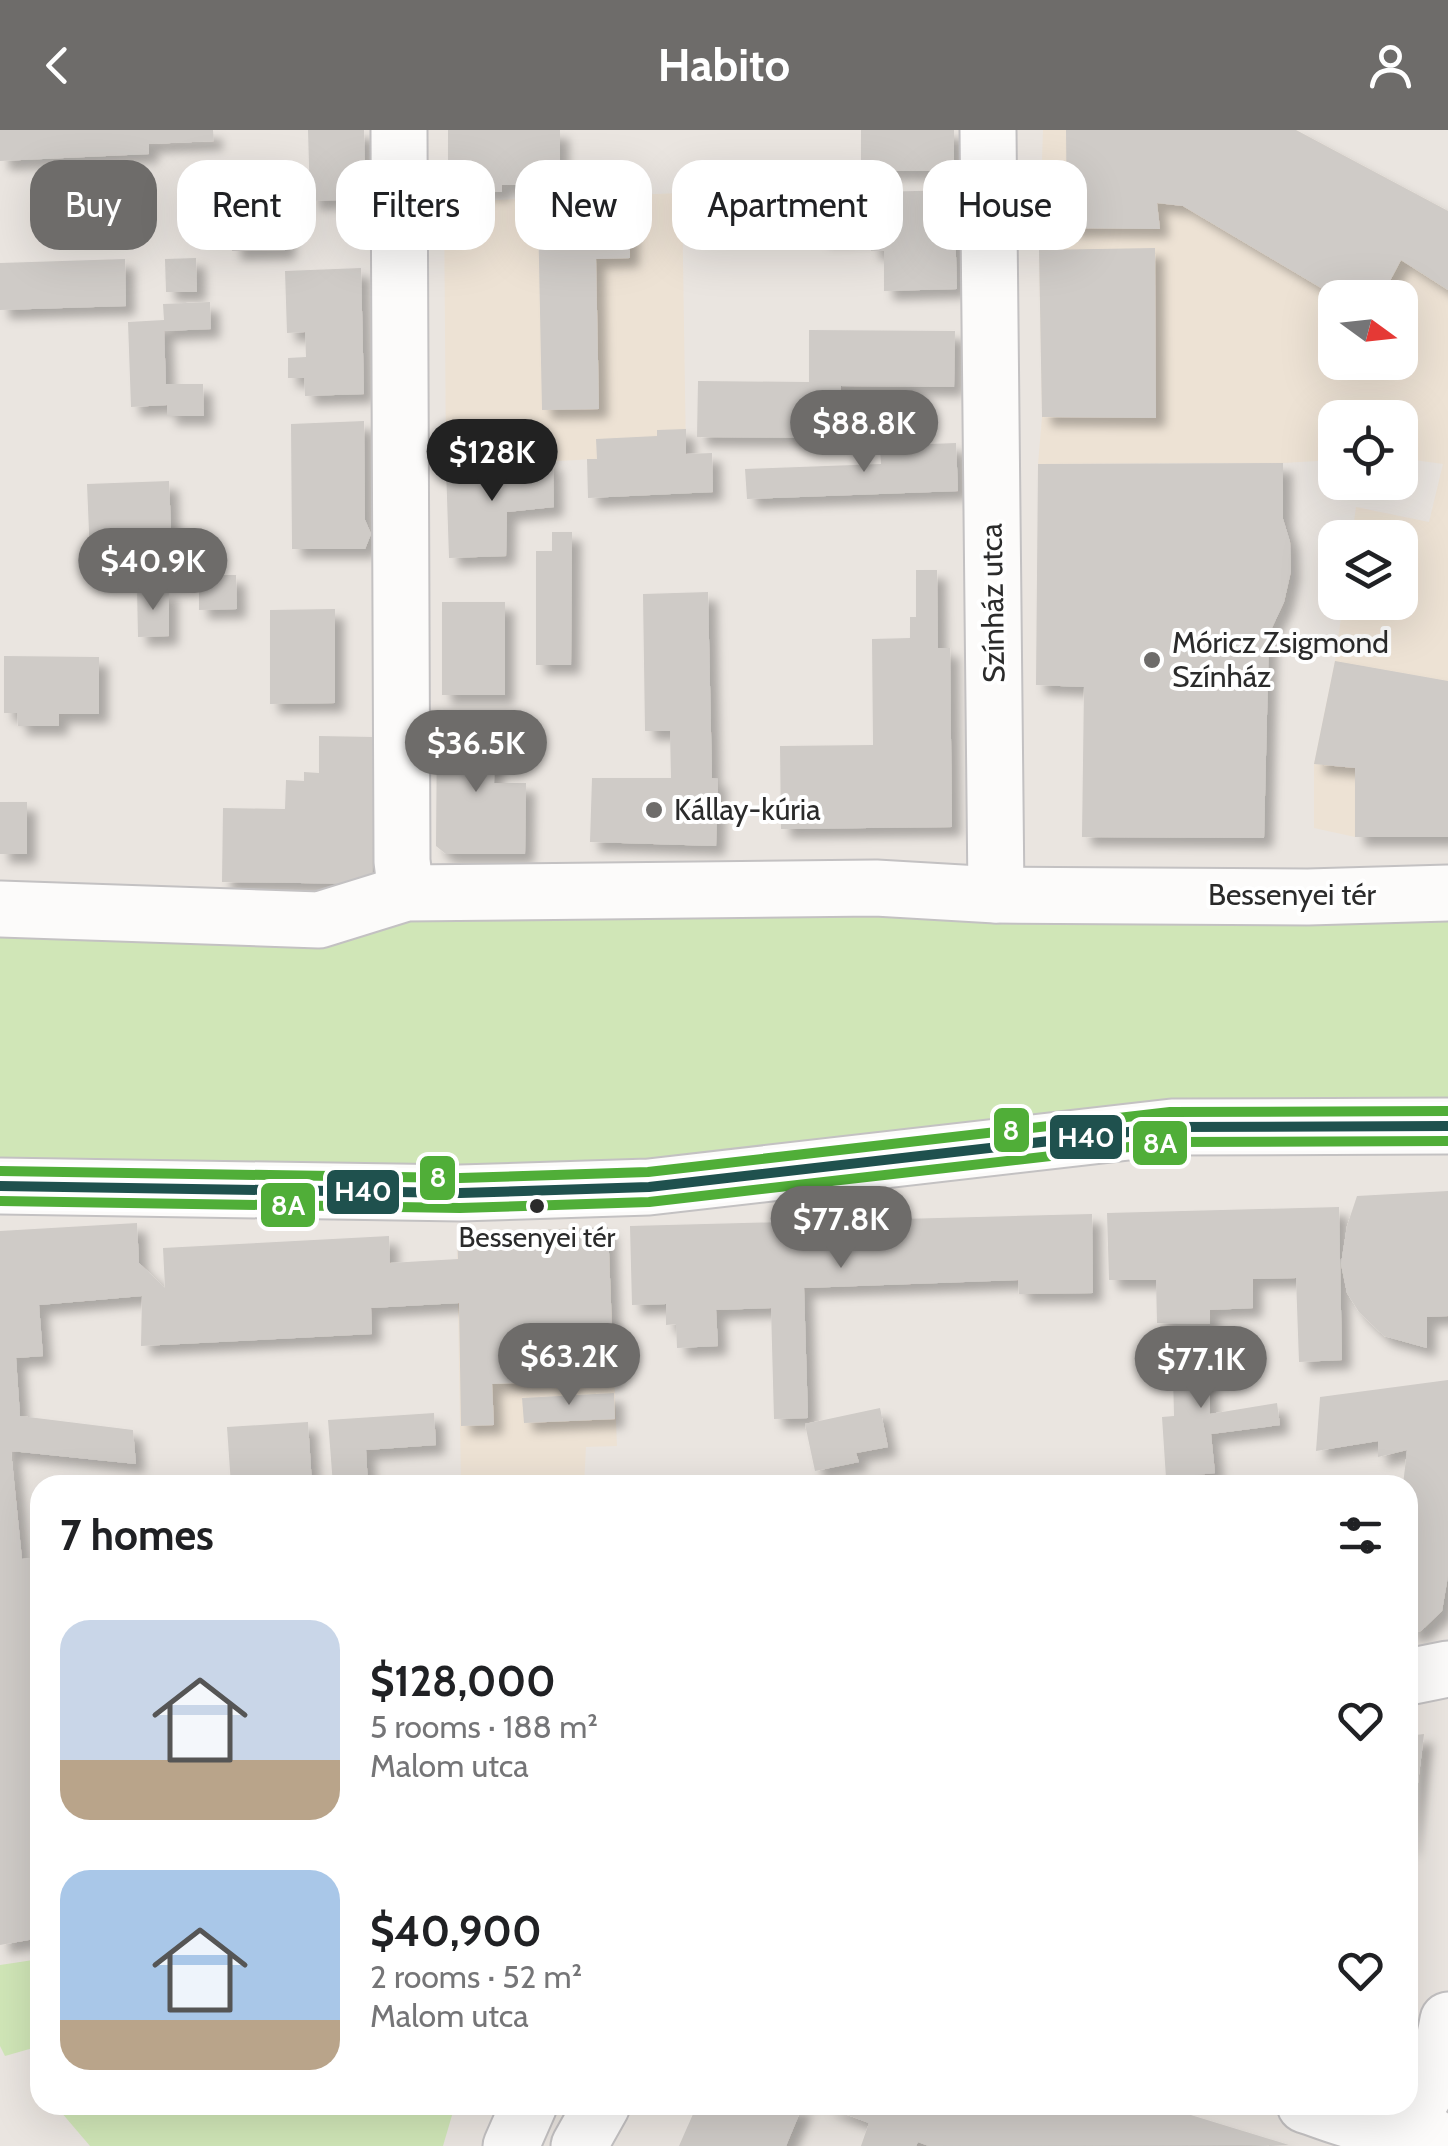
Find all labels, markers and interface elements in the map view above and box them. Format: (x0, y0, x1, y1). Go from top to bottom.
icon: back (30, 38, 85, 93)
text: Habito (658, 38, 790, 92)
icon: person (1363, 38, 1418, 93)
chip: Buy (30, 160, 157, 250)
chip: Rent (177, 160, 316, 250)
chip: Filters (336, 160, 495, 250)
chip: New (515, 160, 652, 250)
chip: Apartment (672, 160, 903, 250)
chip: House (923, 160, 1087, 250)
north arrow (1318, 280, 1418, 380)
map controls (1318, 280, 1418, 620)
pin: $88.8K (783, 390, 945, 475)
button: locate (1318, 400, 1418, 500)
text: $88.8K (812, 403, 916, 442)
pin: $128K (422, 419, 562, 504)
text: $128K (449, 432, 535, 471)
button: layers (1318, 520, 1418, 620)
street label: Színház utca (973, 522, 1012, 683)
pin: $40.9K (72, 528, 234, 613)
text: $40.9K (100, 541, 206, 580)
place label: Móricz Zsigmond Színház (1172, 624, 1389, 695)
marker: Móricz Zsigmond Színház (1141, 649, 1163, 671)
pin: $36.5K (395, 710, 557, 795)
text: $36.5K (427, 723, 525, 762)
place label: Kállay-kúria (674, 791, 821, 828)
marker: Kállay-kúria (643, 799, 665, 821)
street label: Bessenyei tér (1208, 876, 1376, 913)
line badge: 8 (992, 1106, 1031, 1154)
text: 8 (1003, 1113, 1019, 1147)
line badge: H40 (1048, 1113, 1124, 1161)
line badge: 8A (1131, 1119, 1189, 1167)
text: H40 (1057, 1120, 1115, 1154)
text: 8A (1143, 1126, 1178, 1160)
line badge: 8 (418, 1154, 457, 1202)
text: 8 (430, 1160, 446, 1194)
line badge: H40 (325, 1168, 401, 1216)
text: H40 (334, 1174, 392, 1208)
line badge: 8A (259, 1181, 317, 1229)
pin: $77.8K (760, 1186, 922, 1271)
text: 8A (271, 1188, 306, 1222)
marker: Bessenyei tér (527, 1196, 547, 1216)
text: $77.8K (793, 1199, 889, 1238)
place label: Bessenyei tér (459, 1220, 616, 1254)
pin: $63.2K (488, 1323, 650, 1408)
pin: $77.1K (1120, 1326, 1282, 1411)
text: $63.2K (520, 1336, 618, 1375)
text: $77.1K (1157, 1339, 1245, 1378)
icon: filters (1333, 1508, 1388, 1563)
text: 7 homes (60, 1509, 214, 1561)
text: $128,000 (370, 1655, 556, 1707)
icon: home (140, 1660, 260, 1780)
icon: heart (1333, 1693, 1388, 1748)
text: 5 rooms · 188 m² (370, 1707, 598, 1746)
text: Malom utca (370, 1746, 529, 1785)
text: $40,900 (370, 1905, 542, 1957)
icon: home (140, 1910, 260, 2030)
icon: heart (1333, 1943, 1388, 1998)
text: 2 rooms · 52 m² (370, 1957, 582, 1996)
text: Malom utca (370, 1996, 529, 2035)

